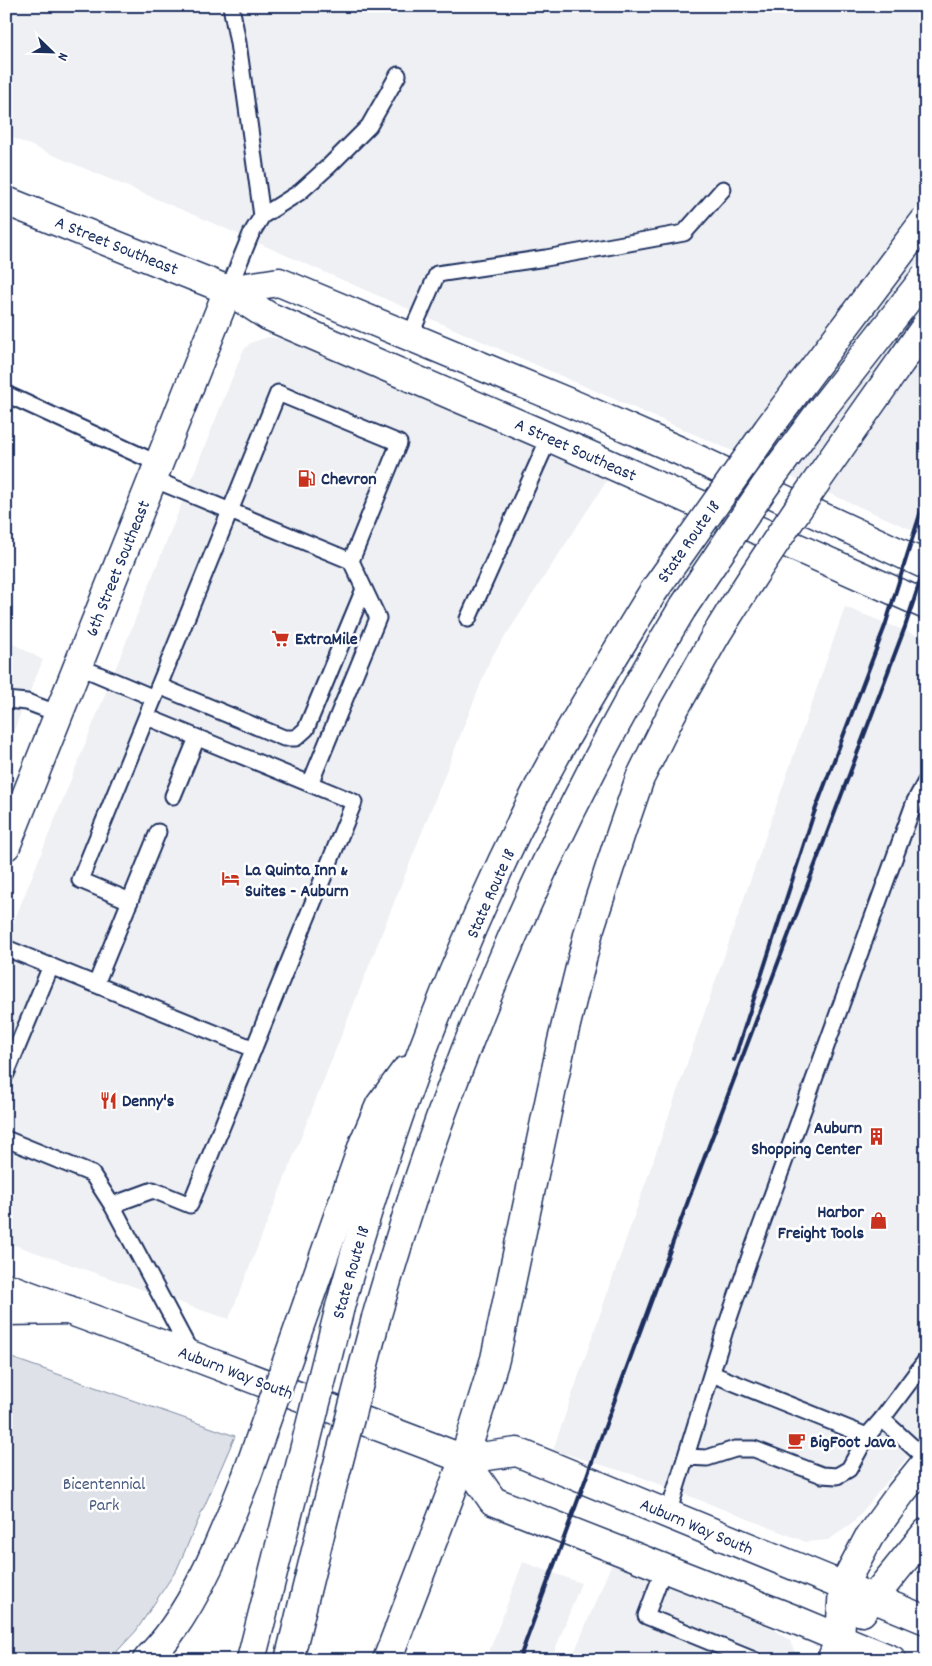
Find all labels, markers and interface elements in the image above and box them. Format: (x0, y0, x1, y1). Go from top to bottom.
north arrow (28, 28, 78, 78)
text: N (52, 49, 73, 63)
street label: A Street Southeast (51, 211, 182, 284)
street label: A Street Southeast (510, 413, 640, 489)
fuel station icon: Chevron (297, 468, 317, 488)
place label: Chevron (321, 468, 377, 493)
street label: State Route 18 (652, 496, 728, 589)
street label: 6th Street Southeast (81, 497, 158, 641)
supermarket icon: ExtraMile (271, 628, 291, 648)
place label: ExtraMile (295, 628, 358, 653)
street label: State Route 18 (461, 845, 523, 943)
place label: La Quinta Inn & Suites - Auburn (245, 859, 349, 905)
hotel icon: La Quinta Inn & Suites - Auburn (221, 869, 241, 889)
restaurant icon: Denny's (98, 1090, 118, 1110)
place label: Denny's (122, 1090, 175, 1115)
place label: Auburn Shopping Center (751, 1117, 862, 1163)
building icon: Auburn Shopping Center (866, 1127, 886, 1147)
place label: Harbor Freight Tools (778, 1201, 864, 1247)
shop icon: Harbor Freight Tools (868, 1211, 888, 1231)
street label: State Route 18 (327, 1223, 378, 1322)
street label: Auburn Way South (174, 1341, 296, 1408)
cafe icon: BigFoot Java (786, 1431, 806, 1451)
place label: BigFoot Java (810, 1431, 896, 1456)
park label: Bicentennial Park (63, 1473, 146, 1519)
street label: Auburn Way South (635, 1493, 757, 1563)

